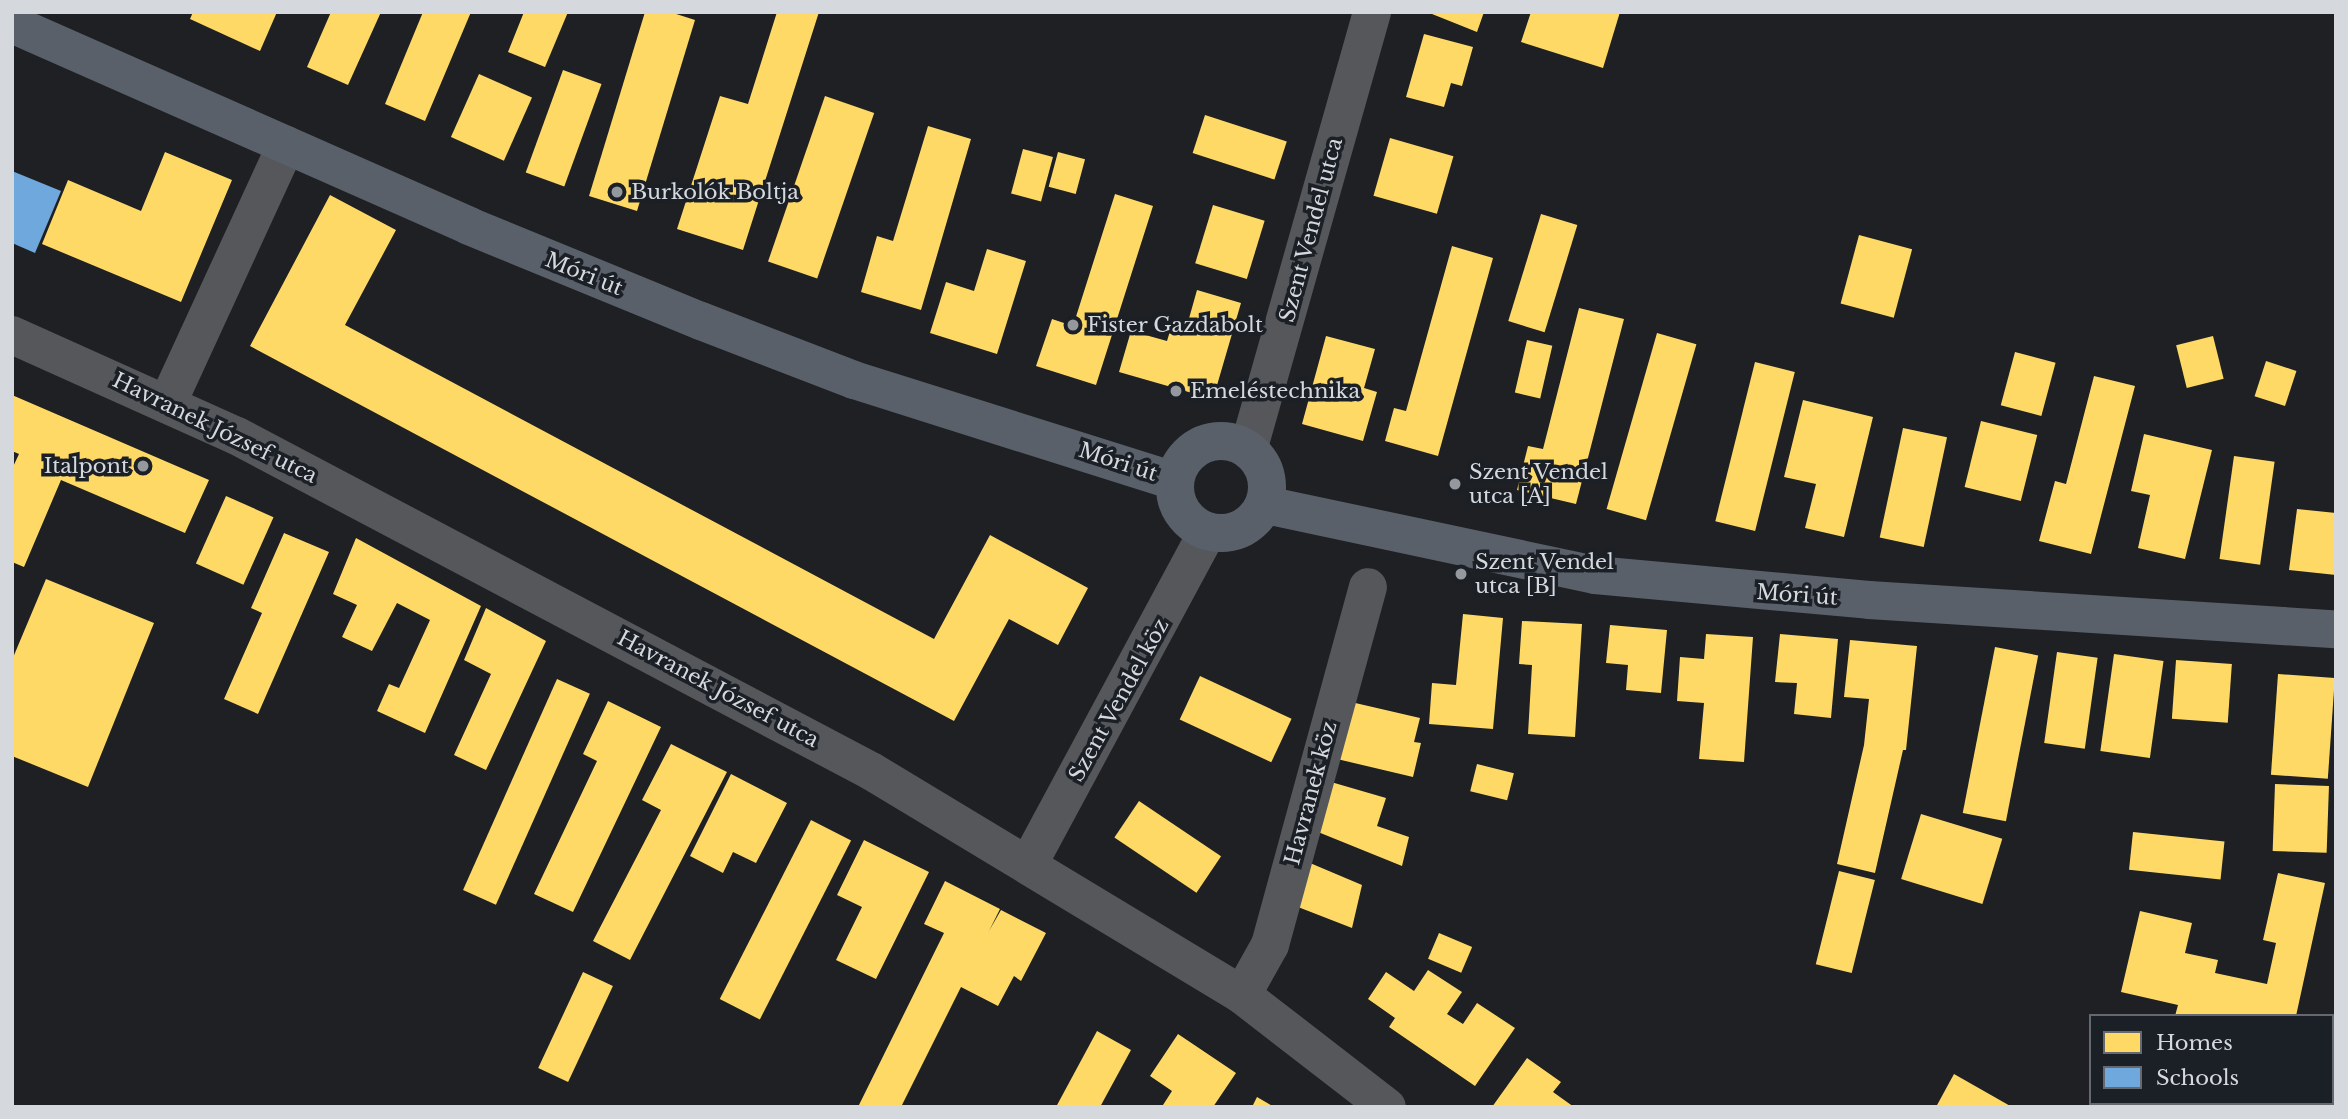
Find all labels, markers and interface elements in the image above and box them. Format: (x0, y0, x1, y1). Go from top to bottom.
street label: Szent Vendel utca (1274, 135, 1348, 325)
place label: Burkolók Boltja (631, 179, 799, 205)
marker: Burkolók Boltja (609, 184, 625, 200)
street label: Móri út (542, 247, 626, 301)
place label: Fister Gazdabolt (1087, 312, 1263, 338)
marker: Fister Gazdabolt (1065, 317, 1081, 333)
street label: Havranek József utca (108, 367, 322, 489)
place label: Emeléstechnika (1190, 378, 1360, 404)
marker: Emeléstechnika (1168, 383, 1184, 399)
street label: Móri út (1075, 437, 1161, 487)
place label: Italpont (44, 453, 129, 479)
marker: Italpont (135, 458, 151, 474)
place label: Szent Vendel utca [A] (1469, 459, 1609, 509)
marker: Szent Vendel utca [A] (1447, 476, 1463, 492)
place label: Szent Vendel utca [B] (1475, 549, 1615, 599)
marker: Szent Vendel utca [B] (1453, 566, 1469, 582)
street label: Móri út (1756, 580, 1838, 610)
street label: Szent Vendel köz (1064, 614, 1174, 786)
street label: Havranek József utca (613, 625, 823, 753)
street label: Havranek köz (1280, 718, 1342, 868)
legend (2089, 1014, 2334, 1105)
text: Homes (2156, 1030, 2233, 1056)
text: Schools (2156, 1065, 2239, 1091)

